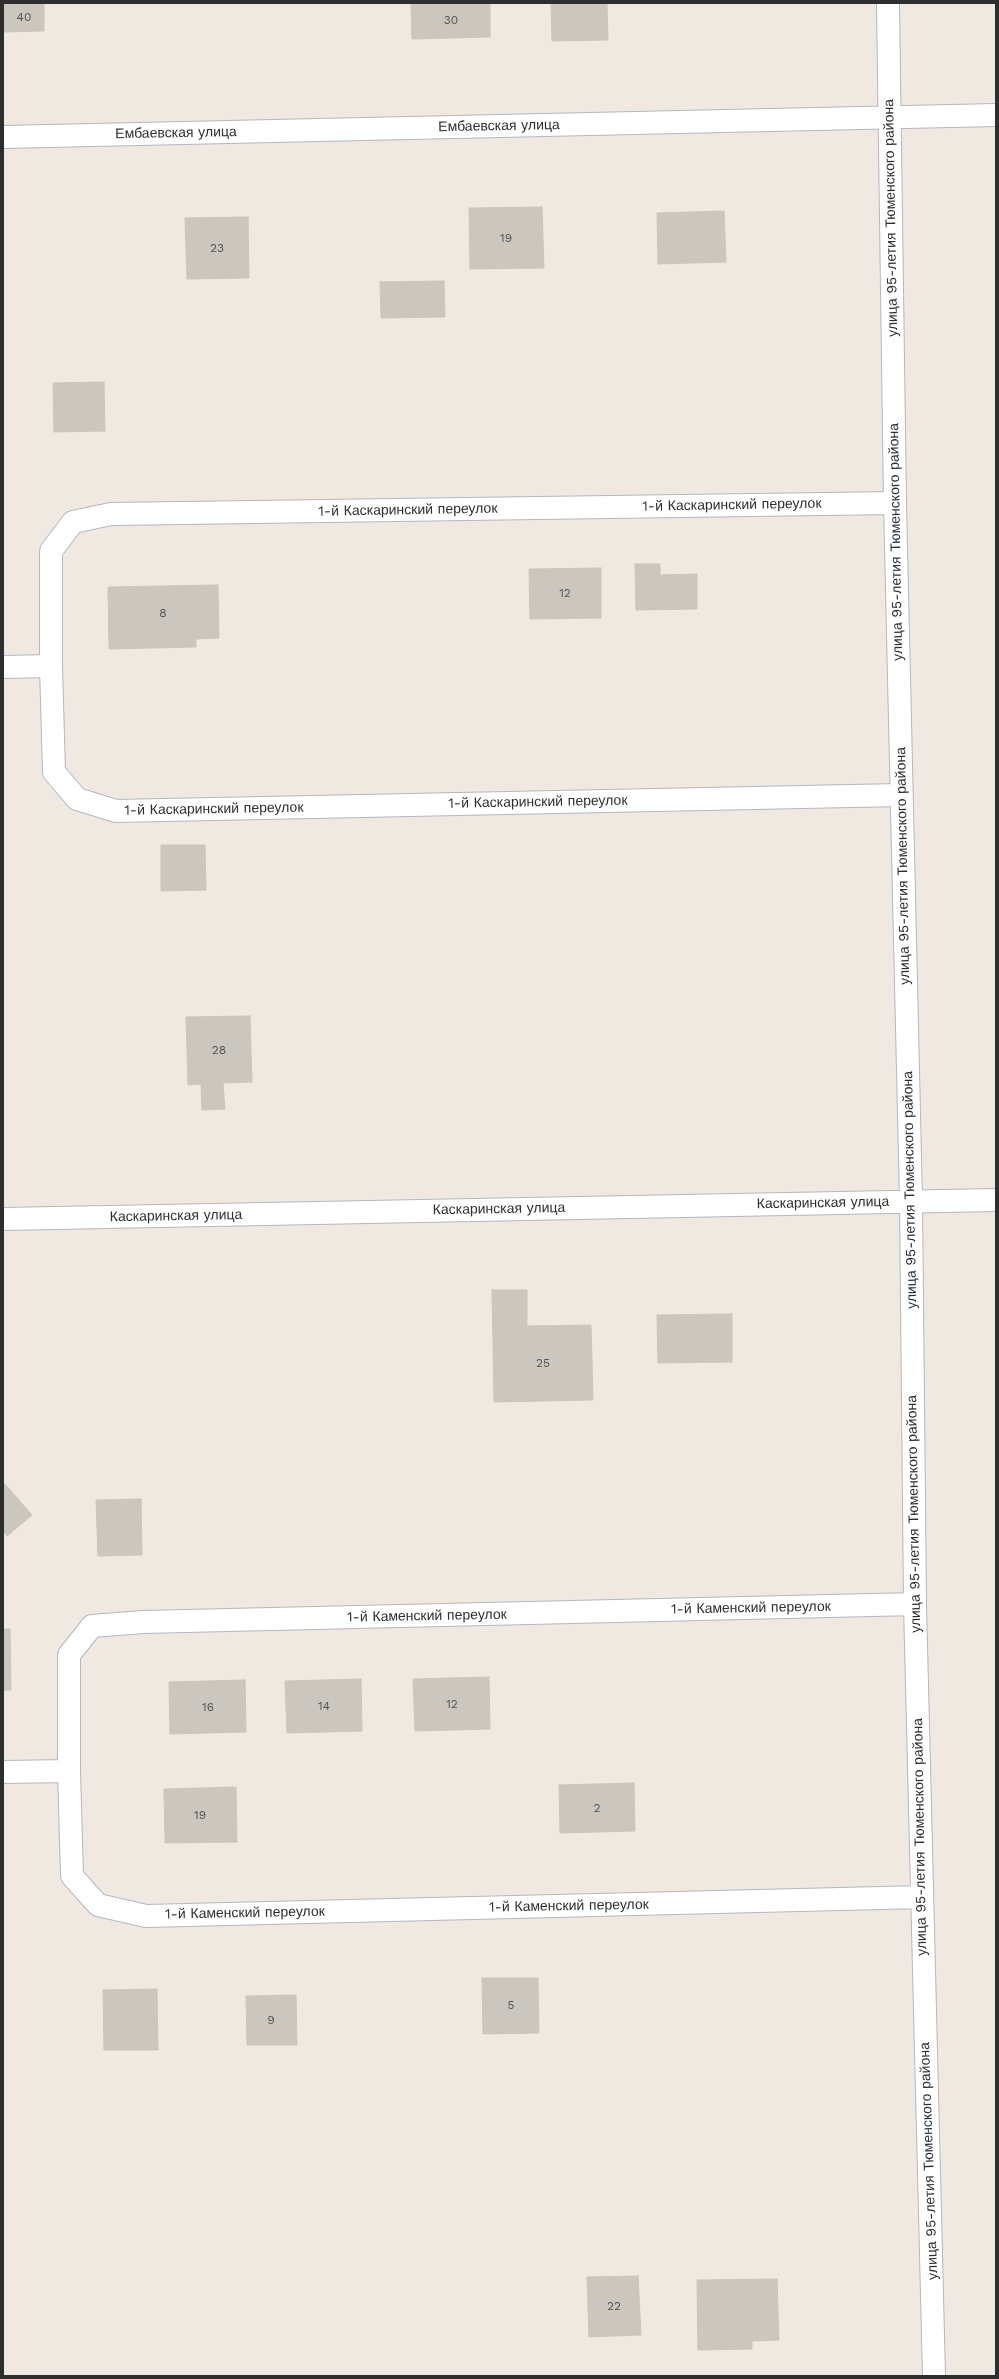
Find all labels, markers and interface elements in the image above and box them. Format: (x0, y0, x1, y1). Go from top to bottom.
house number: 40 (17, 10, 31, 24)
house number: 30 (444, 13, 458, 27)
street label: улица 95-летия Тюменского района (881, 99, 901, 337)
street label: Ембаевская улица (438, 117, 560, 135)
street label: Ембаевская улица (115, 124, 237, 142)
house number: 19 (500, 231, 512, 245)
house number: 23 (210, 241, 224, 255)
street label: улица 95-летия Тюменского района (886, 423, 906, 661)
street label: 1-й Каскаринский переулок (642, 495, 822, 515)
street label: 1-й Каскаринский переулок (318, 500, 498, 520)
house number: 12 (559, 586, 571, 600)
house number: 8 (159, 606, 167, 620)
street label: улица 95-летия Тюменского района (893, 747, 913, 985)
street label: 1-й Каскаринский переулок (448, 792, 628, 812)
street label: 1-й Каскаринский переулок (124, 799, 304, 819)
house number: 28 (212, 1043, 226, 1057)
street label: улица 95-летия Тюменского района (900, 1071, 920, 1309)
street label: Каскаринская улица (757, 1193, 889, 1213)
street label: Каскаринская улица (433, 1199, 565, 1219)
street label: Каскаринская улица (110, 1206, 242, 1226)
house number: 25 (536, 1356, 550, 1370)
street label: улица 95-летия Тюменского района (904, 1395, 924, 1633)
street label: 1-й Каменский переулок (671, 1598, 831, 1618)
street label: 1-й Каменский переулок (347, 1606, 507, 1626)
house number: 12 (446, 1697, 458, 1711)
house number: 14 (318, 1699, 330, 1713)
house number: 16 (202, 1700, 214, 1714)
street label: улица 95-летия Тюменского района (910, 1718, 930, 1956)
house number: 2 (594, 1801, 600, 1815)
house number: 19 (194, 1808, 206, 1822)
street label: 1-й Каменский переулок (489, 1896, 649, 1916)
street label: 1-й Каменский переулок (165, 1903, 325, 1923)
house number: 5 (508, 1998, 514, 2012)
house number: 9 (267, 2013, 275, 2027)
street label: улица 95-летия Тюменского района (916, 2042, 942, 2280)
house number: 22 (607, 2299, 621, 2313)

